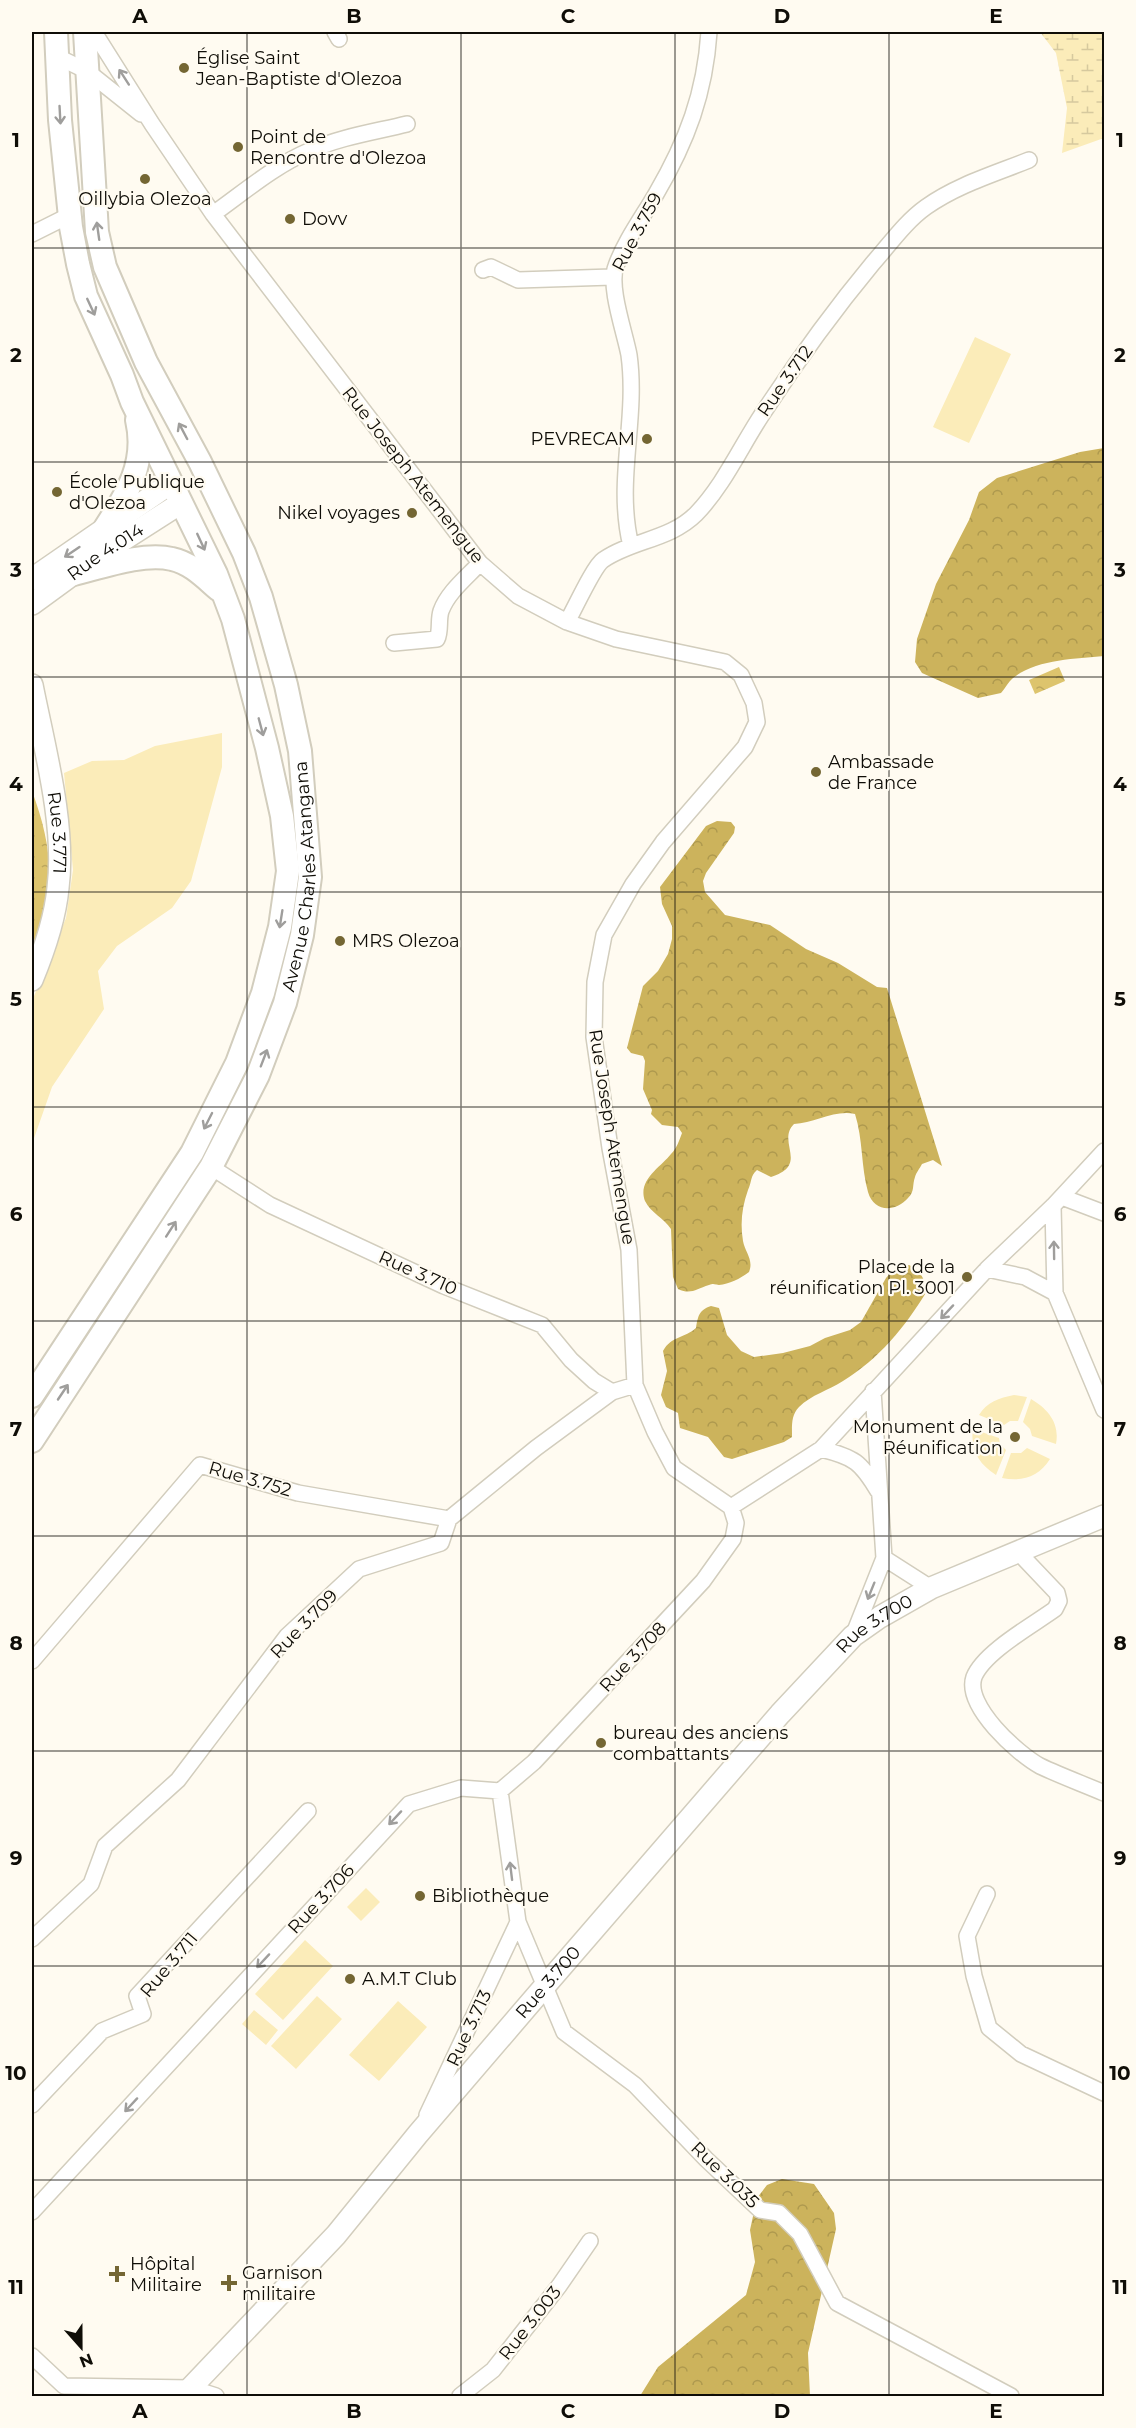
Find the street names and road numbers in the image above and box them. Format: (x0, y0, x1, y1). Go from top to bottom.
street label: Rue 3.759 (607, 189, 667, 275)
street label: Rue 3.712 (752, 341, 818, 421)
street label: Rue Joseph Atemengue (337, 382, 489, 568)
street label: Rue 4.014 (63, 519, 148, 585)
street label: Avenue Charles Atangana (277, 760, 321, 994)
street label: Rue 3.771 (43, 790, 71, 874)
street label: Rue Joseph Atemengue (584, 1028, 640, 1246)
street label: Rue 3.710 (375, 1246, 461, 1300)
street label: Rue 3.752 (206, 1457, 294, 1501)
street label: Rue 3.709 (266, 1585, 342, 1663)
street label: Rue 3.700 (831, 1590, 917, 1658)
street label: Rue 3.708 (595, 1617, 671, 1697)
street label: Rue 3.706 (283, 1859, 359, 1939)
street label: Rue 3.711 (135, 1928, 203, 2002)
street label: Rue 3.700 (511, 1942, 585, 2023)
street label: Rue 3.713 (442, 1986, 496, 2070)
street label: Rue 3.035 (686, 2137, 764, 2213)
street label: Rue 3.003 (494, 2281, 566, 2365)

